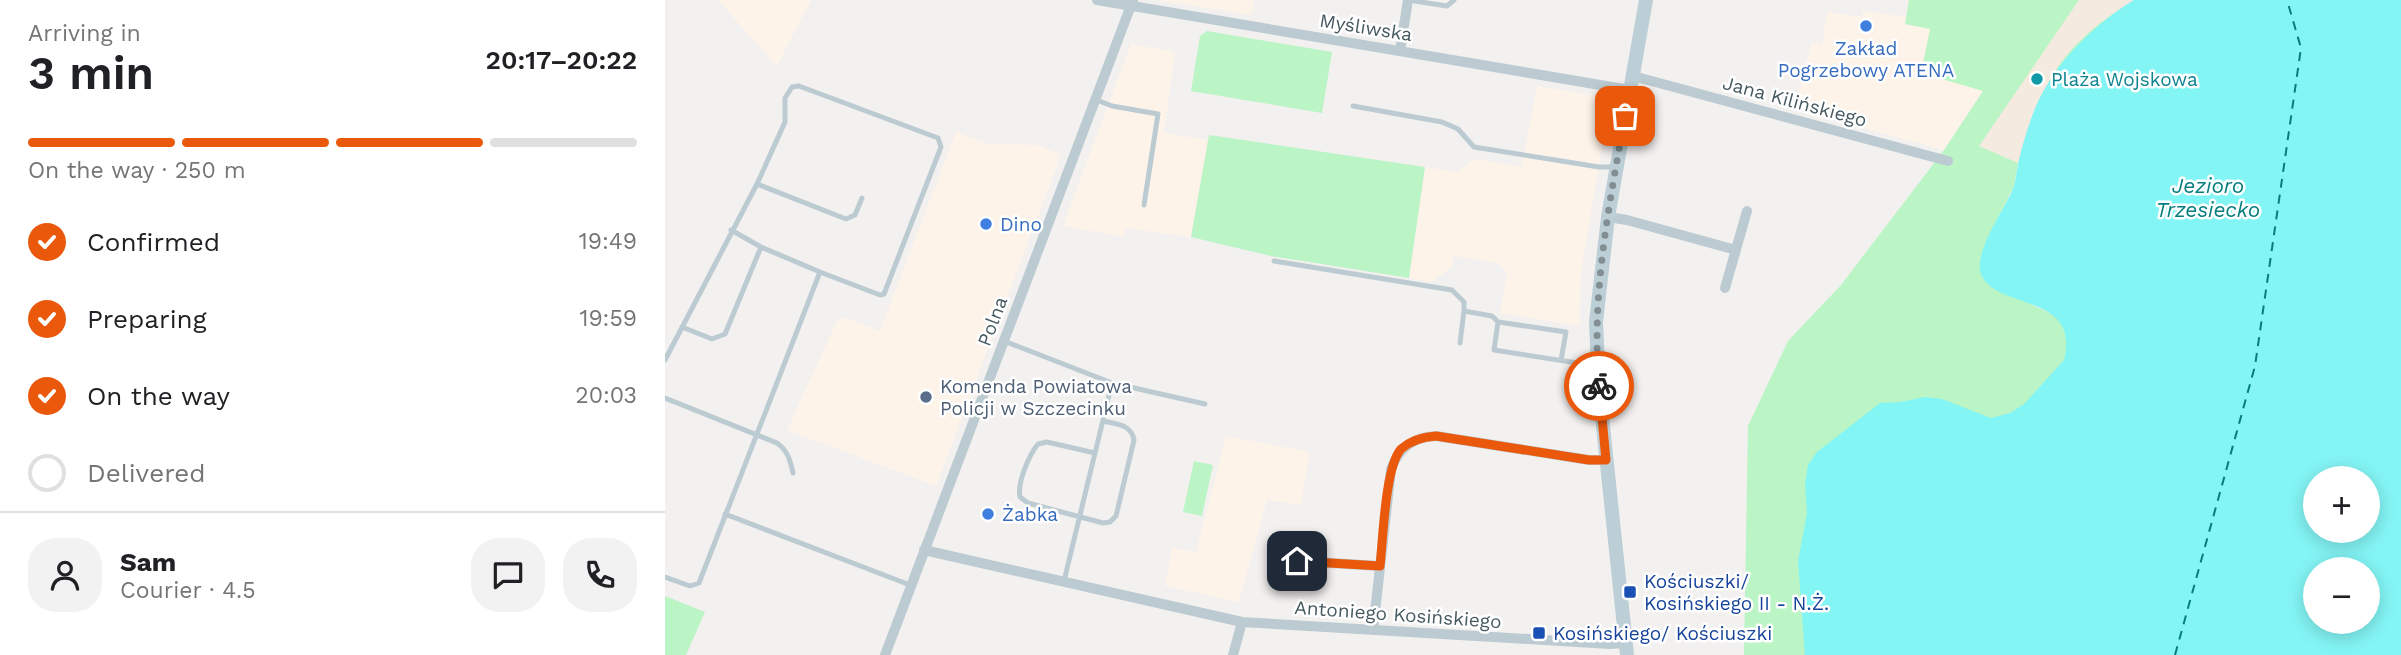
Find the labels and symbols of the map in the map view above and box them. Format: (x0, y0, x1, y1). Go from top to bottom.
street label: Myśliwska (1318, 9, 1414, 46)
marker: Zakład Pogrzebowy ATENA (1858, 18, 1874, 34)
place label: Zakład Pogrzebowy ATENA (1778, 37, 1955, 82)
place label: Plaża Wojskowa (2051, 68, 2198, 91)
street label: Jana Kilińskiego (1720, 71, 1869, 132)
marker: Plaża Wojskowa (2029, 71, 2045, 87)
pin (1595, 86, 1655, 146)
water label: Jezioro Trzesiecko (2156, 173, 2260, 222)
place label: Dino (1000, 213, 1042, 236)
marker: Dino (978, 216, 994, 232)
street label: Polna (973, 293, 1012, 349)
courier (1564, 351, 1634, 421)
place label: Komenda Powiatowa Policji w Szczecinku (940, 375, 1132, 420)
marker: Komenda Powiatowa Policji w Szczecinku (918, 389, 934, 405)
place label: Żabka (1002, 503, 1058, 526)
marker: Żabka (980, 506, 996, 522)
pin (1267, 531, 1327, 591)
place label: Kościuszki/ Kosińskiego II - N.Ż. (1644, 570, 1829, 615)
marker: Kościuszki/ Kosińskiego II - N.Ż. (1622, 584, 1638, 600)
street label: Antoniego Kosińskiego (1294, 596, 1502, 633)
place label: Kosińskiego/ Kościuszki (1553, 622, 1772, 645)
marker: Kosińskiego/ Kościuszki (1531, 625, 1547, 641)

